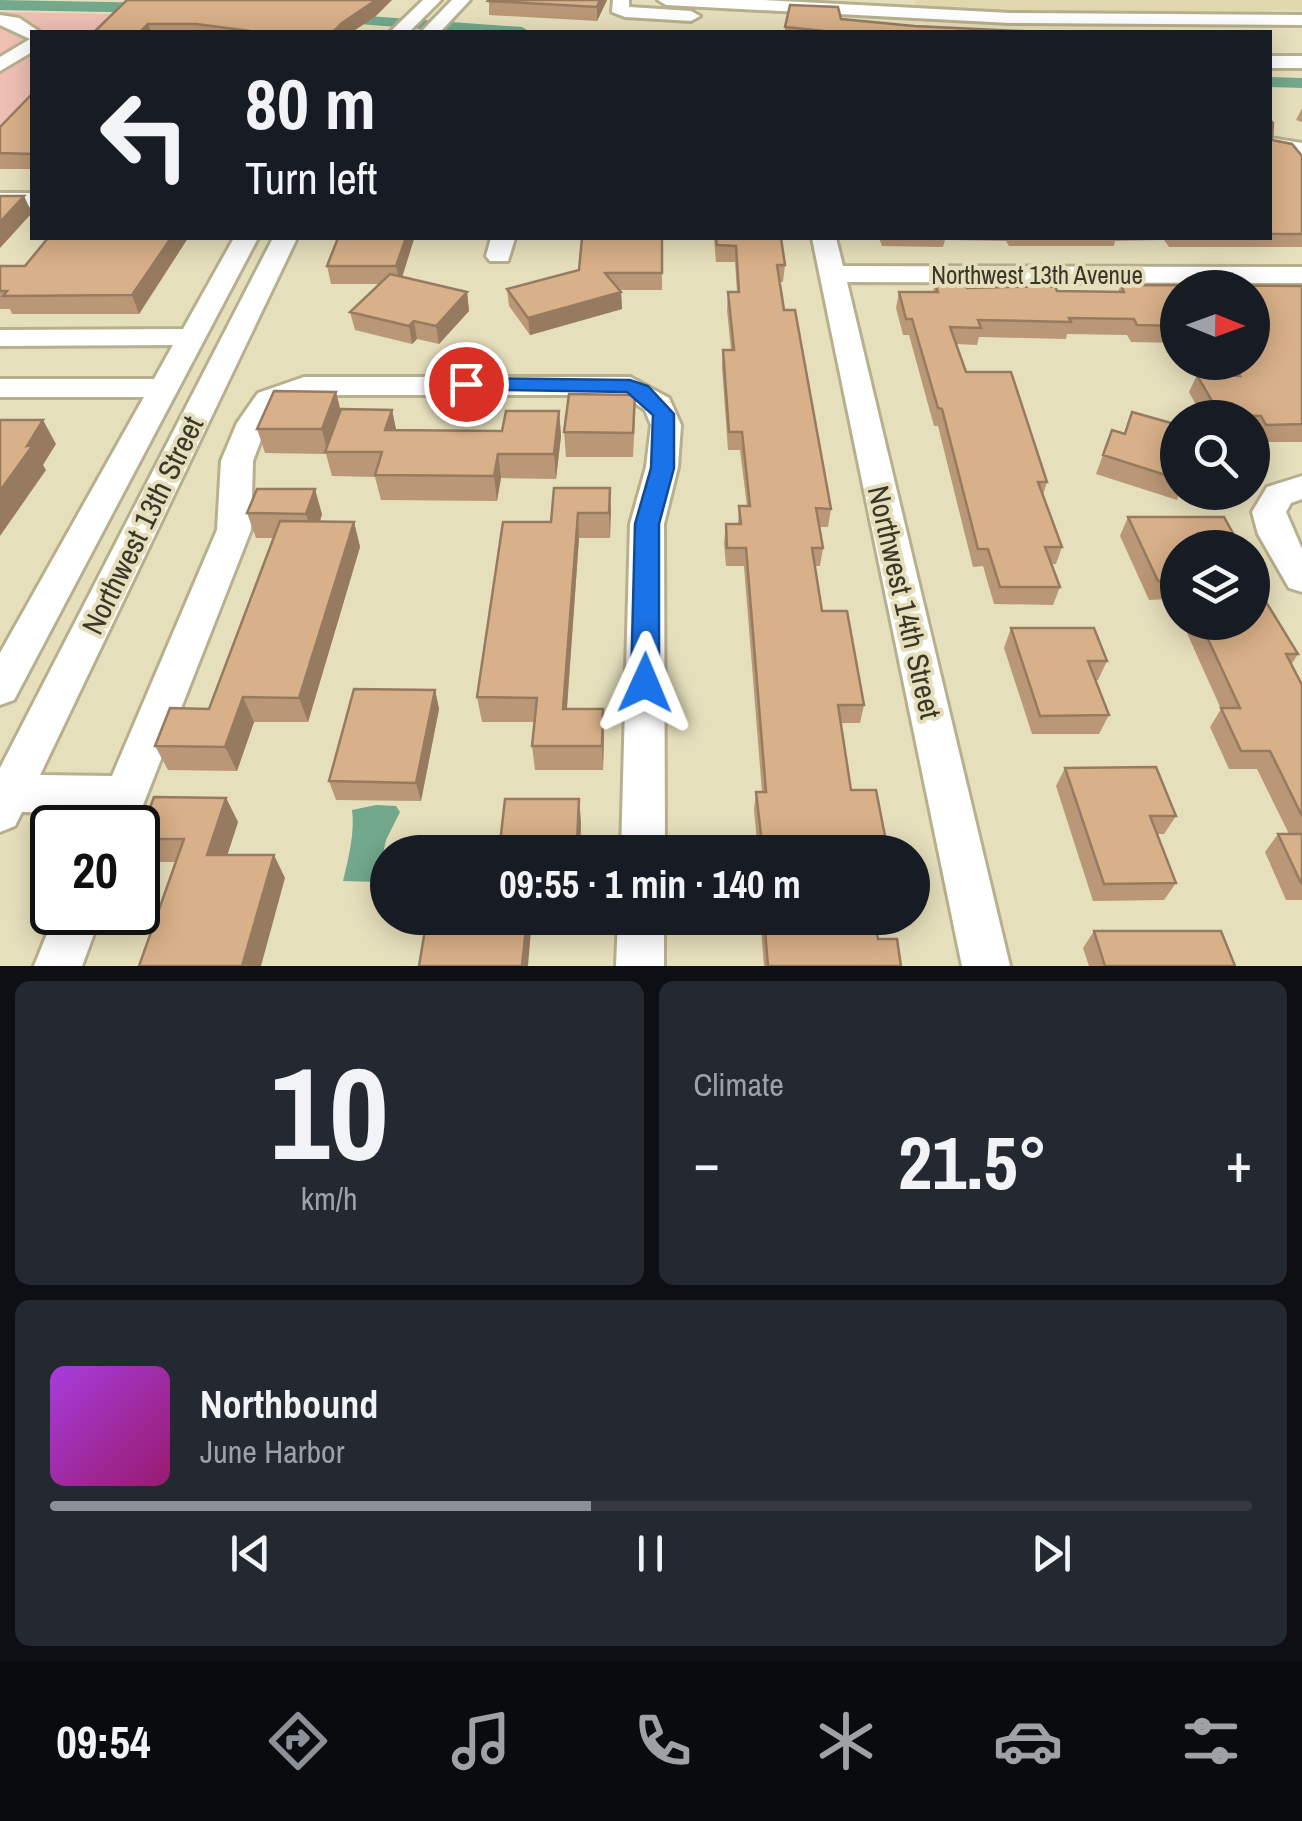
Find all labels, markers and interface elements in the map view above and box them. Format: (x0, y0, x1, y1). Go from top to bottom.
text: 80 m (245, 57, 376, 151)
icon: left (80, 70, 210, 200)
text: Turn left (245, 147, 377, 208)
street label: Northwest 13th Avenue (931, 258, 1143, 292)
north arrow (1160, 270, 1270, 380)
map controls (1160, 270, 1270, 640)
pin (424, 342, 509, 427)
icon: arrive (439, 357, 494, 412)
button: search (1160, 400, 1270, 510)
street label: Northwest 13th Street (72, 409, 212, 641)
street label: Northwest 14th Street (859, 482, 951, 723)
button: layers (1160, 530, 1270, 640)
position arrow (593, 631, 697, 735)
speed limit sign: 20 (30, 805, 160, 935)
text: 09:55 · 1 min · 140 m (499, 859, 801, 910)
text: 10 (270, 1024, 389, 1200)
text: Climate (694, 1063, 784, 1106)
text: 21.5° (898, 1111, 1048, 1212)
text: − (694, 1125, 720, 1199)
text: + (1226, 1125, 1252, 1199)
text: km/h (301, 1177, 358, 1220)
text: Northbound (200, 1379, 378, 1430)
text: June Harbor (200, 1430, 344, 1473)
icon: previous (223, 1526, 278, 1581)
icon: pause (623, 1526, 678, 1581)
icon: next (1024, 1526, 1079, 1581)
icon: directions (263, 1706, 333, 1776)
icon: music (446, 1706, 516, 1776)
icon: phone (628, 1706, 698, 1776)
icon: climate (811, 1706, 881, 1776)
icon: car (993, 1706, 1063, 1776)
icon: filters (1176, 1706, 1246, 1776)
text: 09:54 (56, 1711, 151, 1772)

